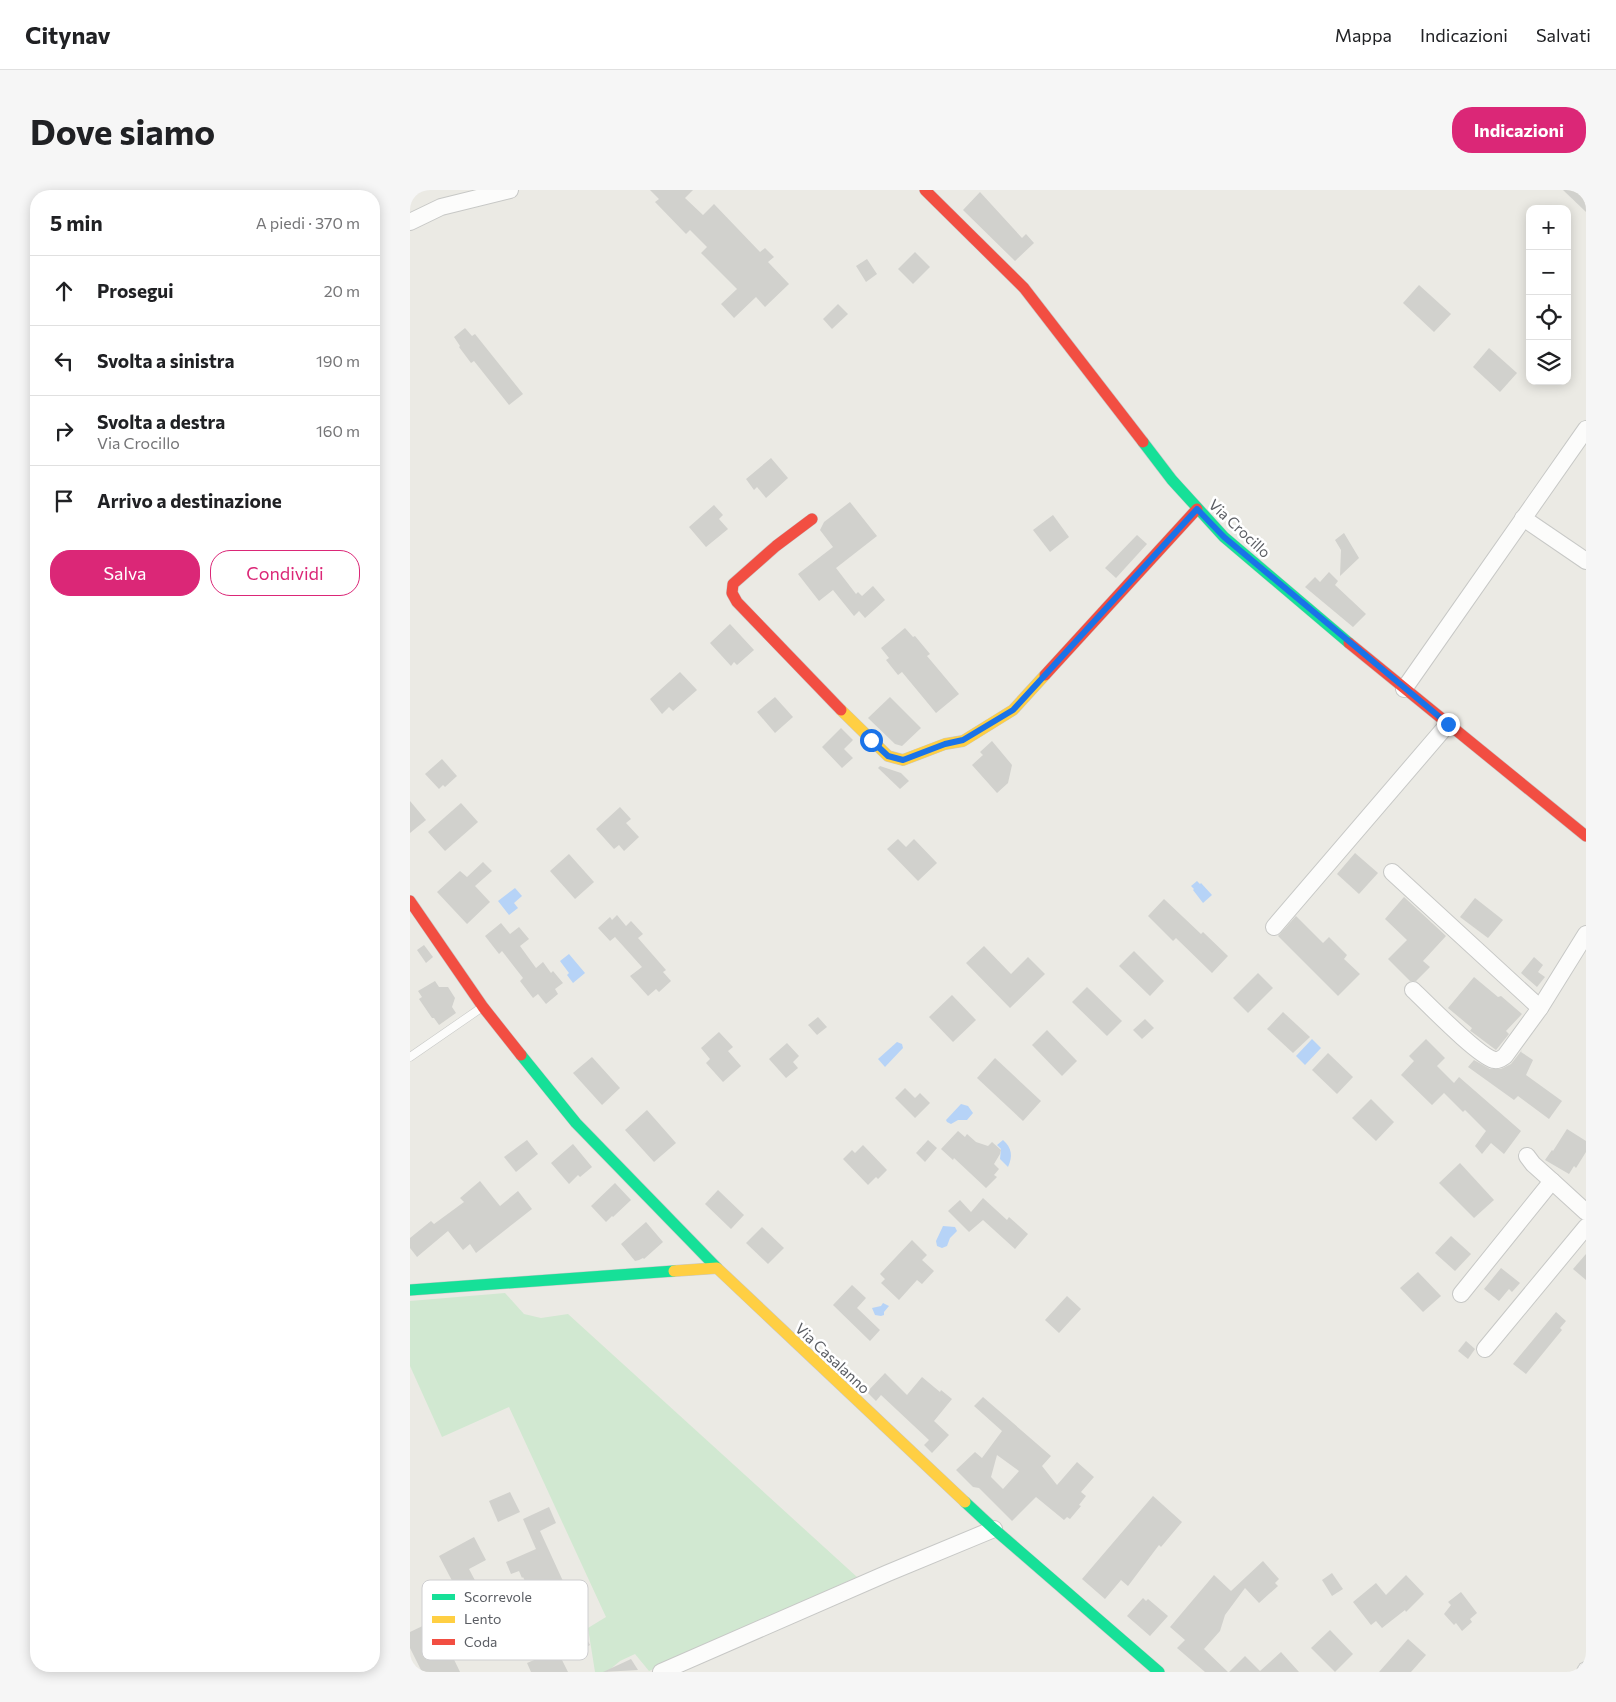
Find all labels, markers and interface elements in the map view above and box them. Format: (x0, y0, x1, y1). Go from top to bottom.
text: Citynav (25, 20, 111, 49)
text: Mappa (1335, 24, 1392, 46)
text: Indicazioni (1420, 24, 1508, 46)
text: Salvati (1536, 24, 1591, 46)
button: Indicazioni (1452, 107, 1586, 153)
text: Dove siamo (30, 109, 215, 152)
map controls (1526, 205, 1571, 385)
button: + (1526, 205, 1571, 250)
text: 5 min (50, 210, 103, 235)
text: A piedi · 370 m (256, 213, 360, 232)
button: − (1526, 250, 1571, 295)
icon: ahead (50, 277, 78, 305)
text: Prosegui (97, 279, 174, 302)
text: 20 m (324, 281, 360, 300)
button: locate (1526, 295, 1571, 340)
button: layers (1526, 340, 1571, 385)
icon: left (50, 347, 78, 375)
text: Svolta a sinistra (97, 349, 235, 372)
text: 190 m (316, 351, 360, 370)
text: Svolta a destra (97, 410, 225, 433)
icon: right (50, 417, 78, 445)
text: 160 m (316, 421, 360, 440)
text: Via Crocillo (97, 433, 180, 452)
icon: arrive (50, 487, 78, 515)
text: Arrivo a destinazione (97, 489, 282, 512)
street label: Via Crocillo (1205, 495, 1275, 561)
button: Salva (50, 550, 200, 596)
button: Condividi (210, 550, 360, 596)
route end (1437, 713, 1460, 736)
route start (860, 729, 883, 752)
street label: Via Casalanno (792, 1319, 874, 1397)
legend (422, 1580, 588, 1660)
text: Scorrevole (464, 1588, 532, 1605)
text: Lento (464, 1610, 501, 1627)
text: Coda (464, 1633, 497, 1650)

